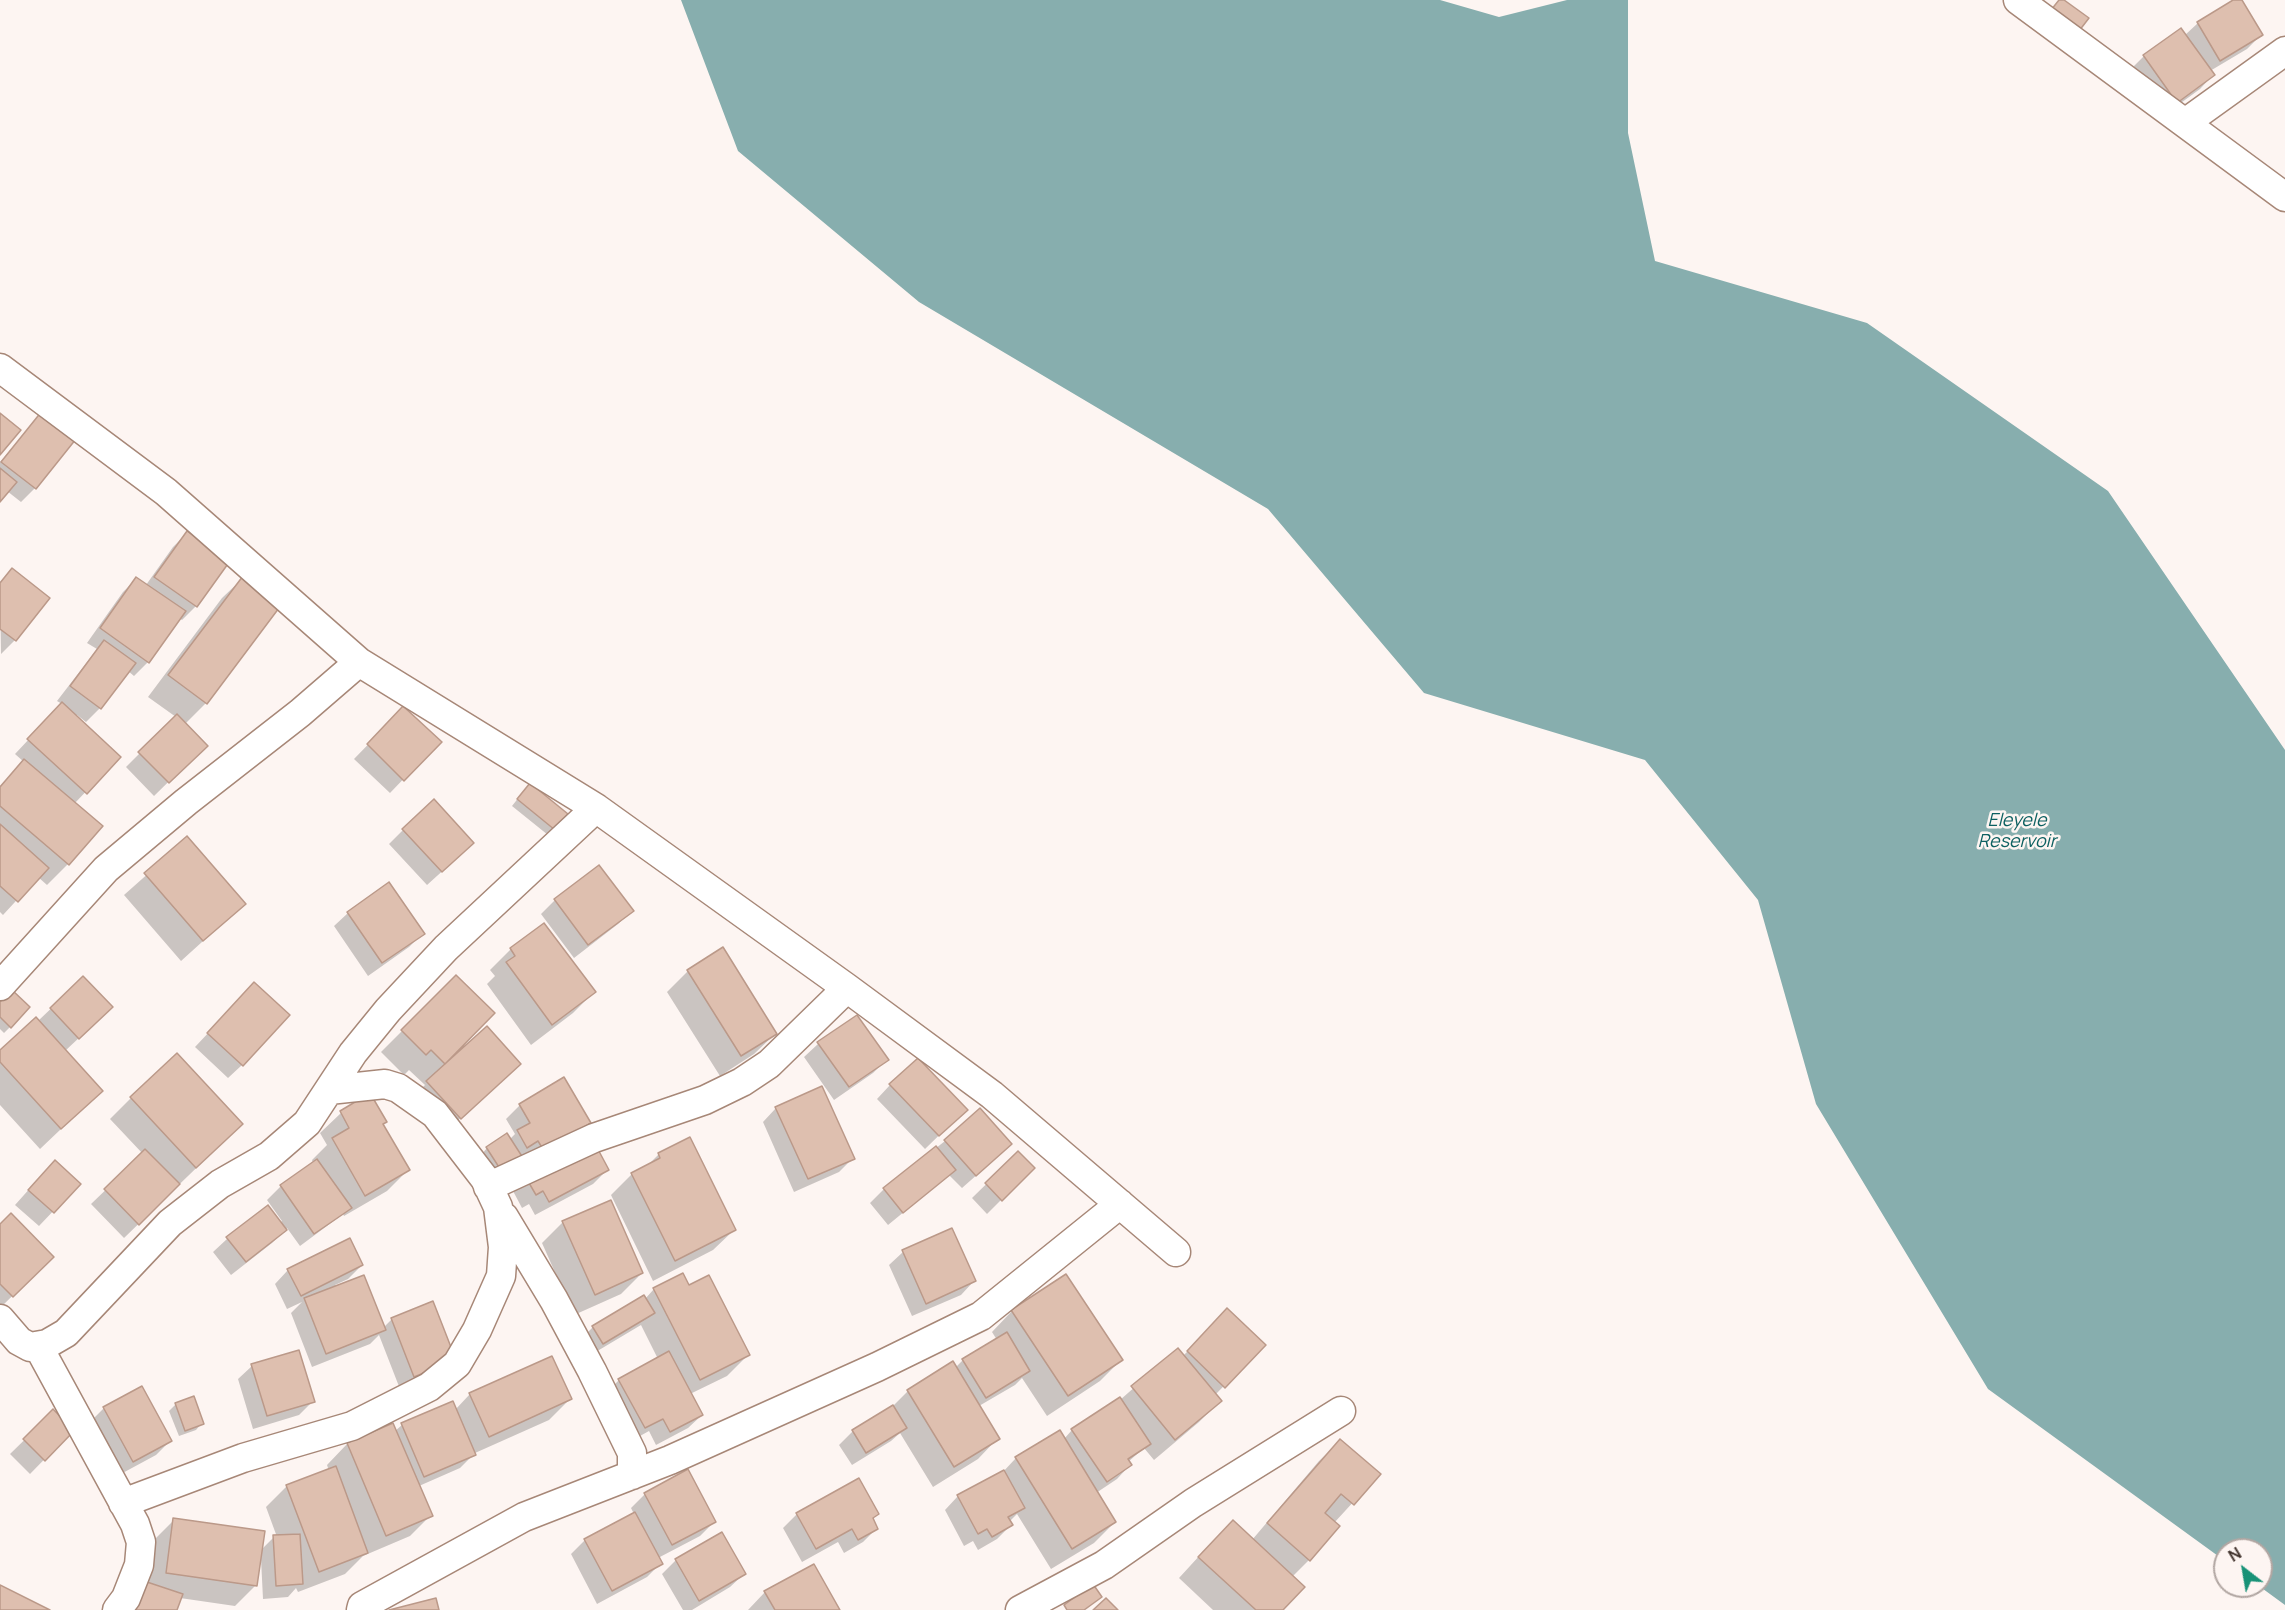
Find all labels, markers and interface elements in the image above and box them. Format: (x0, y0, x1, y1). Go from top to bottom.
water label: Eleyele Reservoir (1978, 810, 2056, 852)
north arrow (2213, 1538, 2273, 1598)
text: N (2224, 1542, 2245, 1567)

